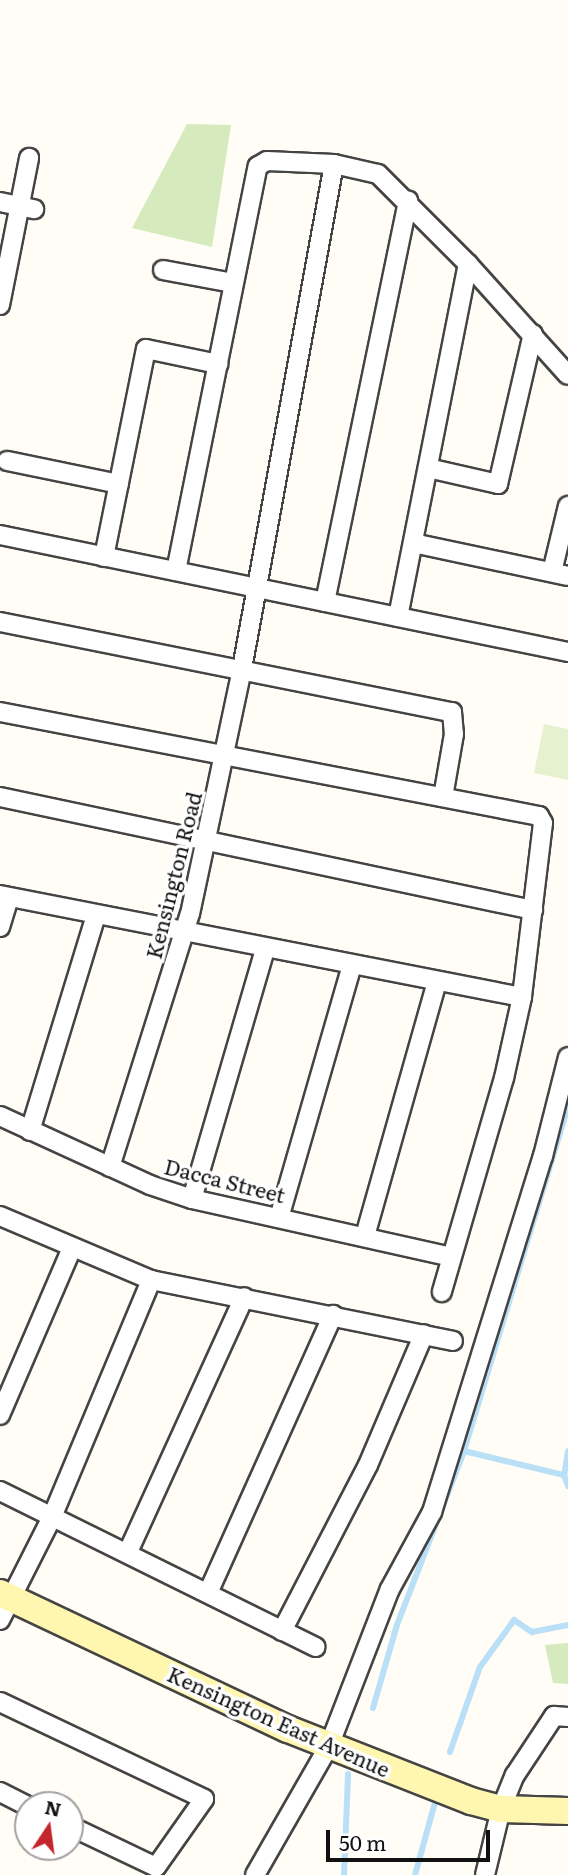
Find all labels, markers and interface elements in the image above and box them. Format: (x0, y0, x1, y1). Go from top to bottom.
street label: Kensington Road (140, 789, 206, 961)
street label: Dacca Street (162, 1153, 288, 1207)
street label: Kensington East Avenue (164, 1661, 394, 1781)
north arrow (14, 1791, 84, 1861)
text: N (42, 1792, 64, 1823)
scale bar (330, 1815, 494, 1859)
text: 50 m (339, 1826, 386, 1857)

